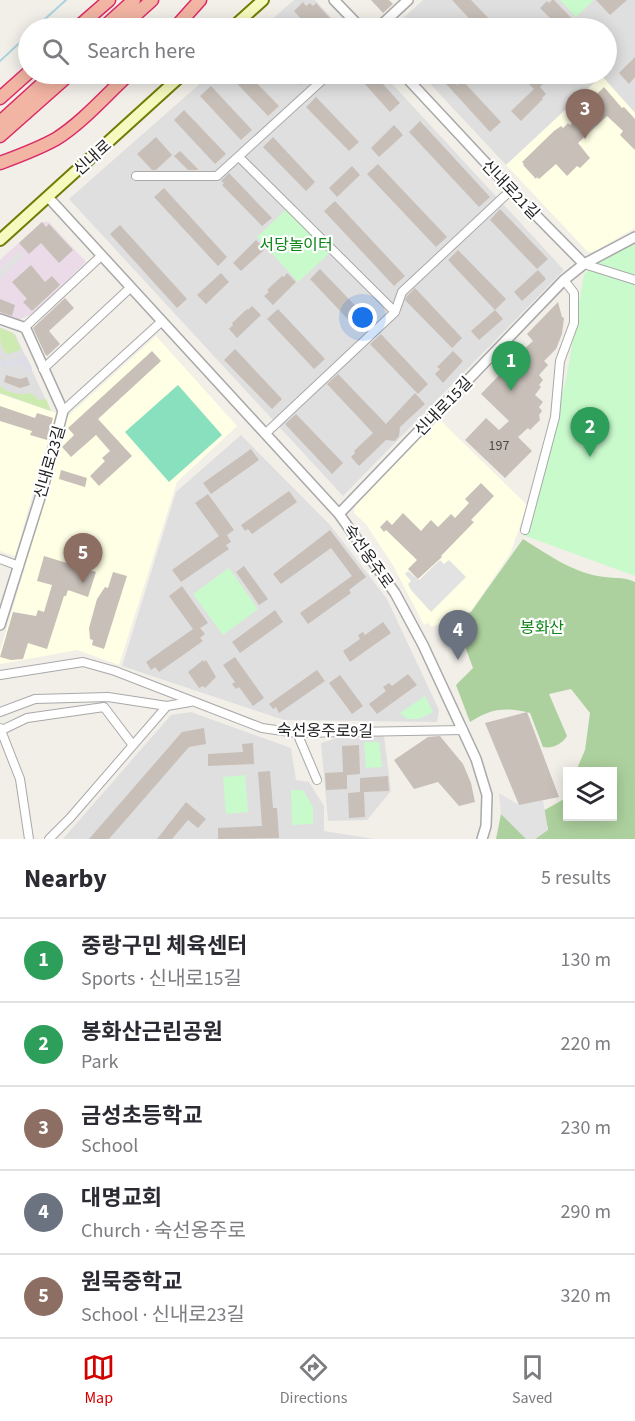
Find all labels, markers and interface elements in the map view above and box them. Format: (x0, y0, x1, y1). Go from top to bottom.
search box (18, 18, 617, 84)
icon: search (39, 35, 72, 68)
text: Search here (87, 35, 195, 67)
pin: 3 (566, 90, 604, 139)
street label: 신내로 (69, 135, 117, 181)
street label: 신내로21길 (476, 155, 544, 224)
park label: 서당놀이터 (259, 234, 333, 256)
your location (348, 303, 377, 332)
pin: 1 (492, 342, 530, 391)
street label: 신내로15길 (410, 372, 478, 441)
pin: 2 (570, 408, 610, 457)
street label: 신내로23길 (29, 423, 71, 501)
house number: 197 (489, 436, 509, 456)
street label: 숙선옹주로 (338, 520, 398, 593)
pin: 5 (64, 534, 103, 583)
pin: 4 (438, 610, 478, 660)
park label: 봉화산 (520, 617, 564, 639)
street label: 숙선옹주로9길 (277, 719, 373, 743)
map controls (563, 767, 617, 821)
button: layers (563, 767, 617, 821)
text: Nearby (24, 860, 107, 897)
text: 5 results (541, 864, 611, 892)
text: 중랑구민 체육센터 (81, 930, 247, 962)
text: 1 (38, 946, 49, 974)
text: 130 m (561, 946, 611, 974)
text: Sports · 신내로15길 (81, 965, 242, 993)
text: 봉화산근린공원 (81, 1016, 223, 1048)
text: 2 (38, 1030, 49, 1058)
text: 220 m (561, 1030, 611, 1058)
text: Park (81, 1048, 118, 1076)
text: 금성초등학교 (81, 1100, 202, 1132)
text: 3 (38, 1114, 49, 1142)
text: 230 m (561, 1114, 611, 1142)
text: School (81, 1132, 138, 1160)
text: 대명교회 (81, 1182, 162, 1214)
text: 4 (38, 1198, 49, 1226)
text: 290 m (561, 1198, 611, 1226)
text: Church · 숙선옹주로 (81, 1217, 246, 1245)
text: 원묵중학교 (81, 1266, 182, 1298)
text: 5 (38, 1282, 49, 1310)
text: 320 m (561, 1282, 611, 1310)
text: School · 신내로23길 (81, 1301, 245, 1329)
tab: Map (82, 1351, 115, 1409)
tab: Directions (280, 1351, 347, 1409)
tab: Saved (512, 1351, 553, 1409)

